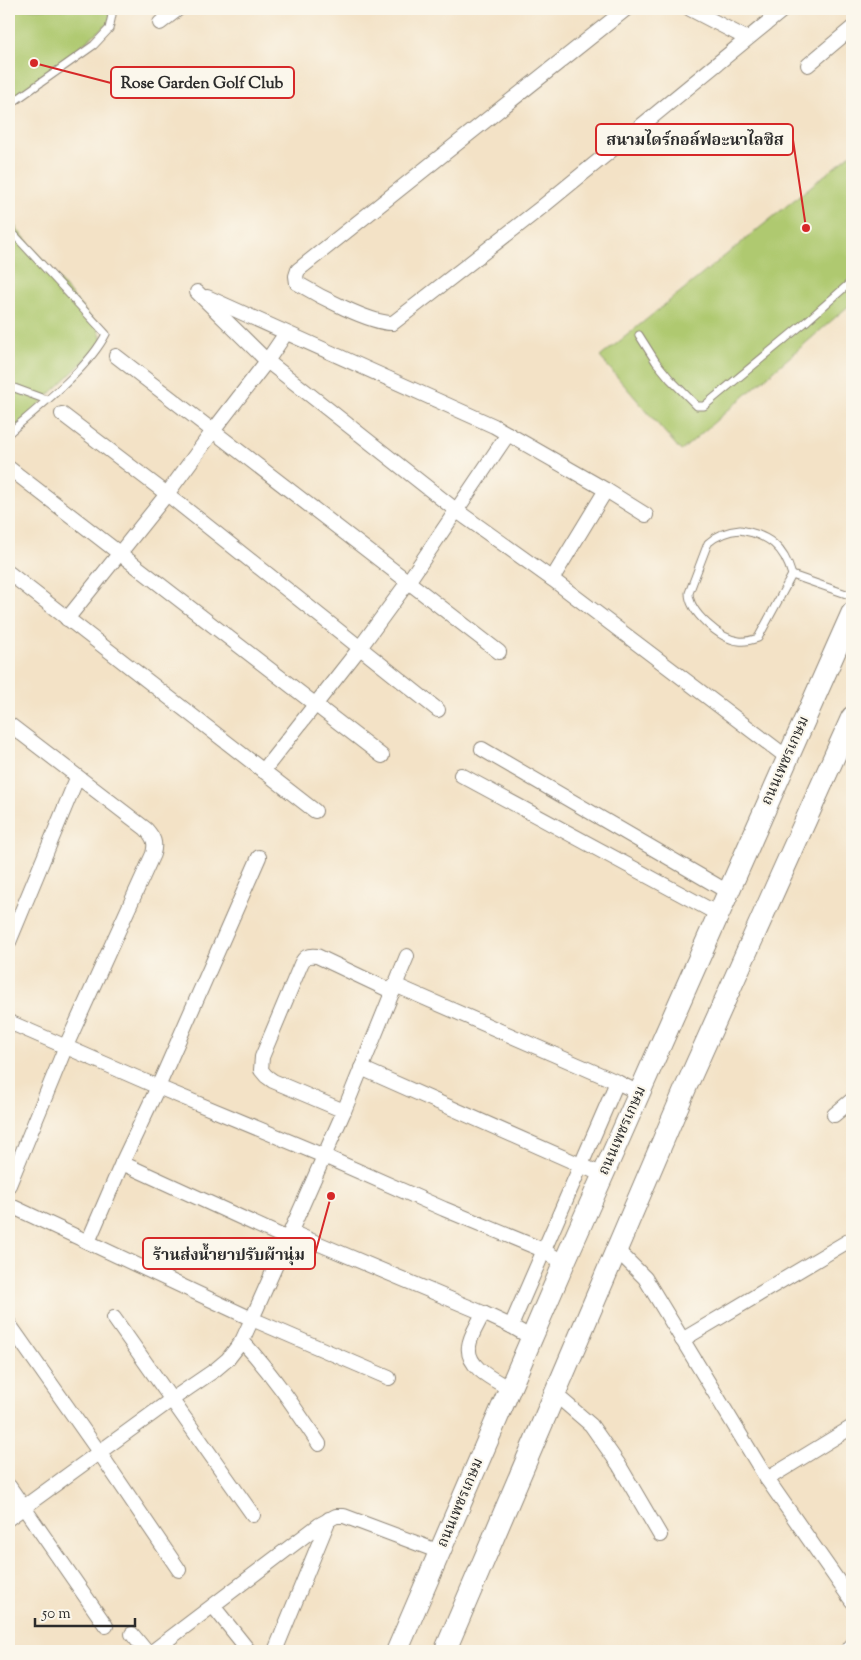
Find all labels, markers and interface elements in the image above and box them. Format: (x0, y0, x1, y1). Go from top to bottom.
callout: Rose Garden Golf Club (111, 67, 294, 98)
text: Rose Garden Golf Club (121, 73, 284, 96)
callout: สนามไดร์กอล์ฟอะนาไลซิส (596, 124, 793, 155)
text: สนามไดร์กอล์ฟอะนาไลซิส (606, 129, 784, 153)
street label: ถนนเพชรเกษม (757, 713, 815, 809)
street label: ถนนเพชรเกษม (594, 1083, 652, 1179)
callout: ร้านส่งน้ำยาปรับผ้านุ่ม (143, 1238, 315, 1269)
text: ร้านส่งน้ำยาปรับผ้านุ่ม (153, 1243, 305, 1268)
street label: ถนนเพชรเกษม (433, 1455, 489, 1551)
scale bar (35, 1595, 135, 1627)
text: 50 m (41, 1604, 71, 1625)

